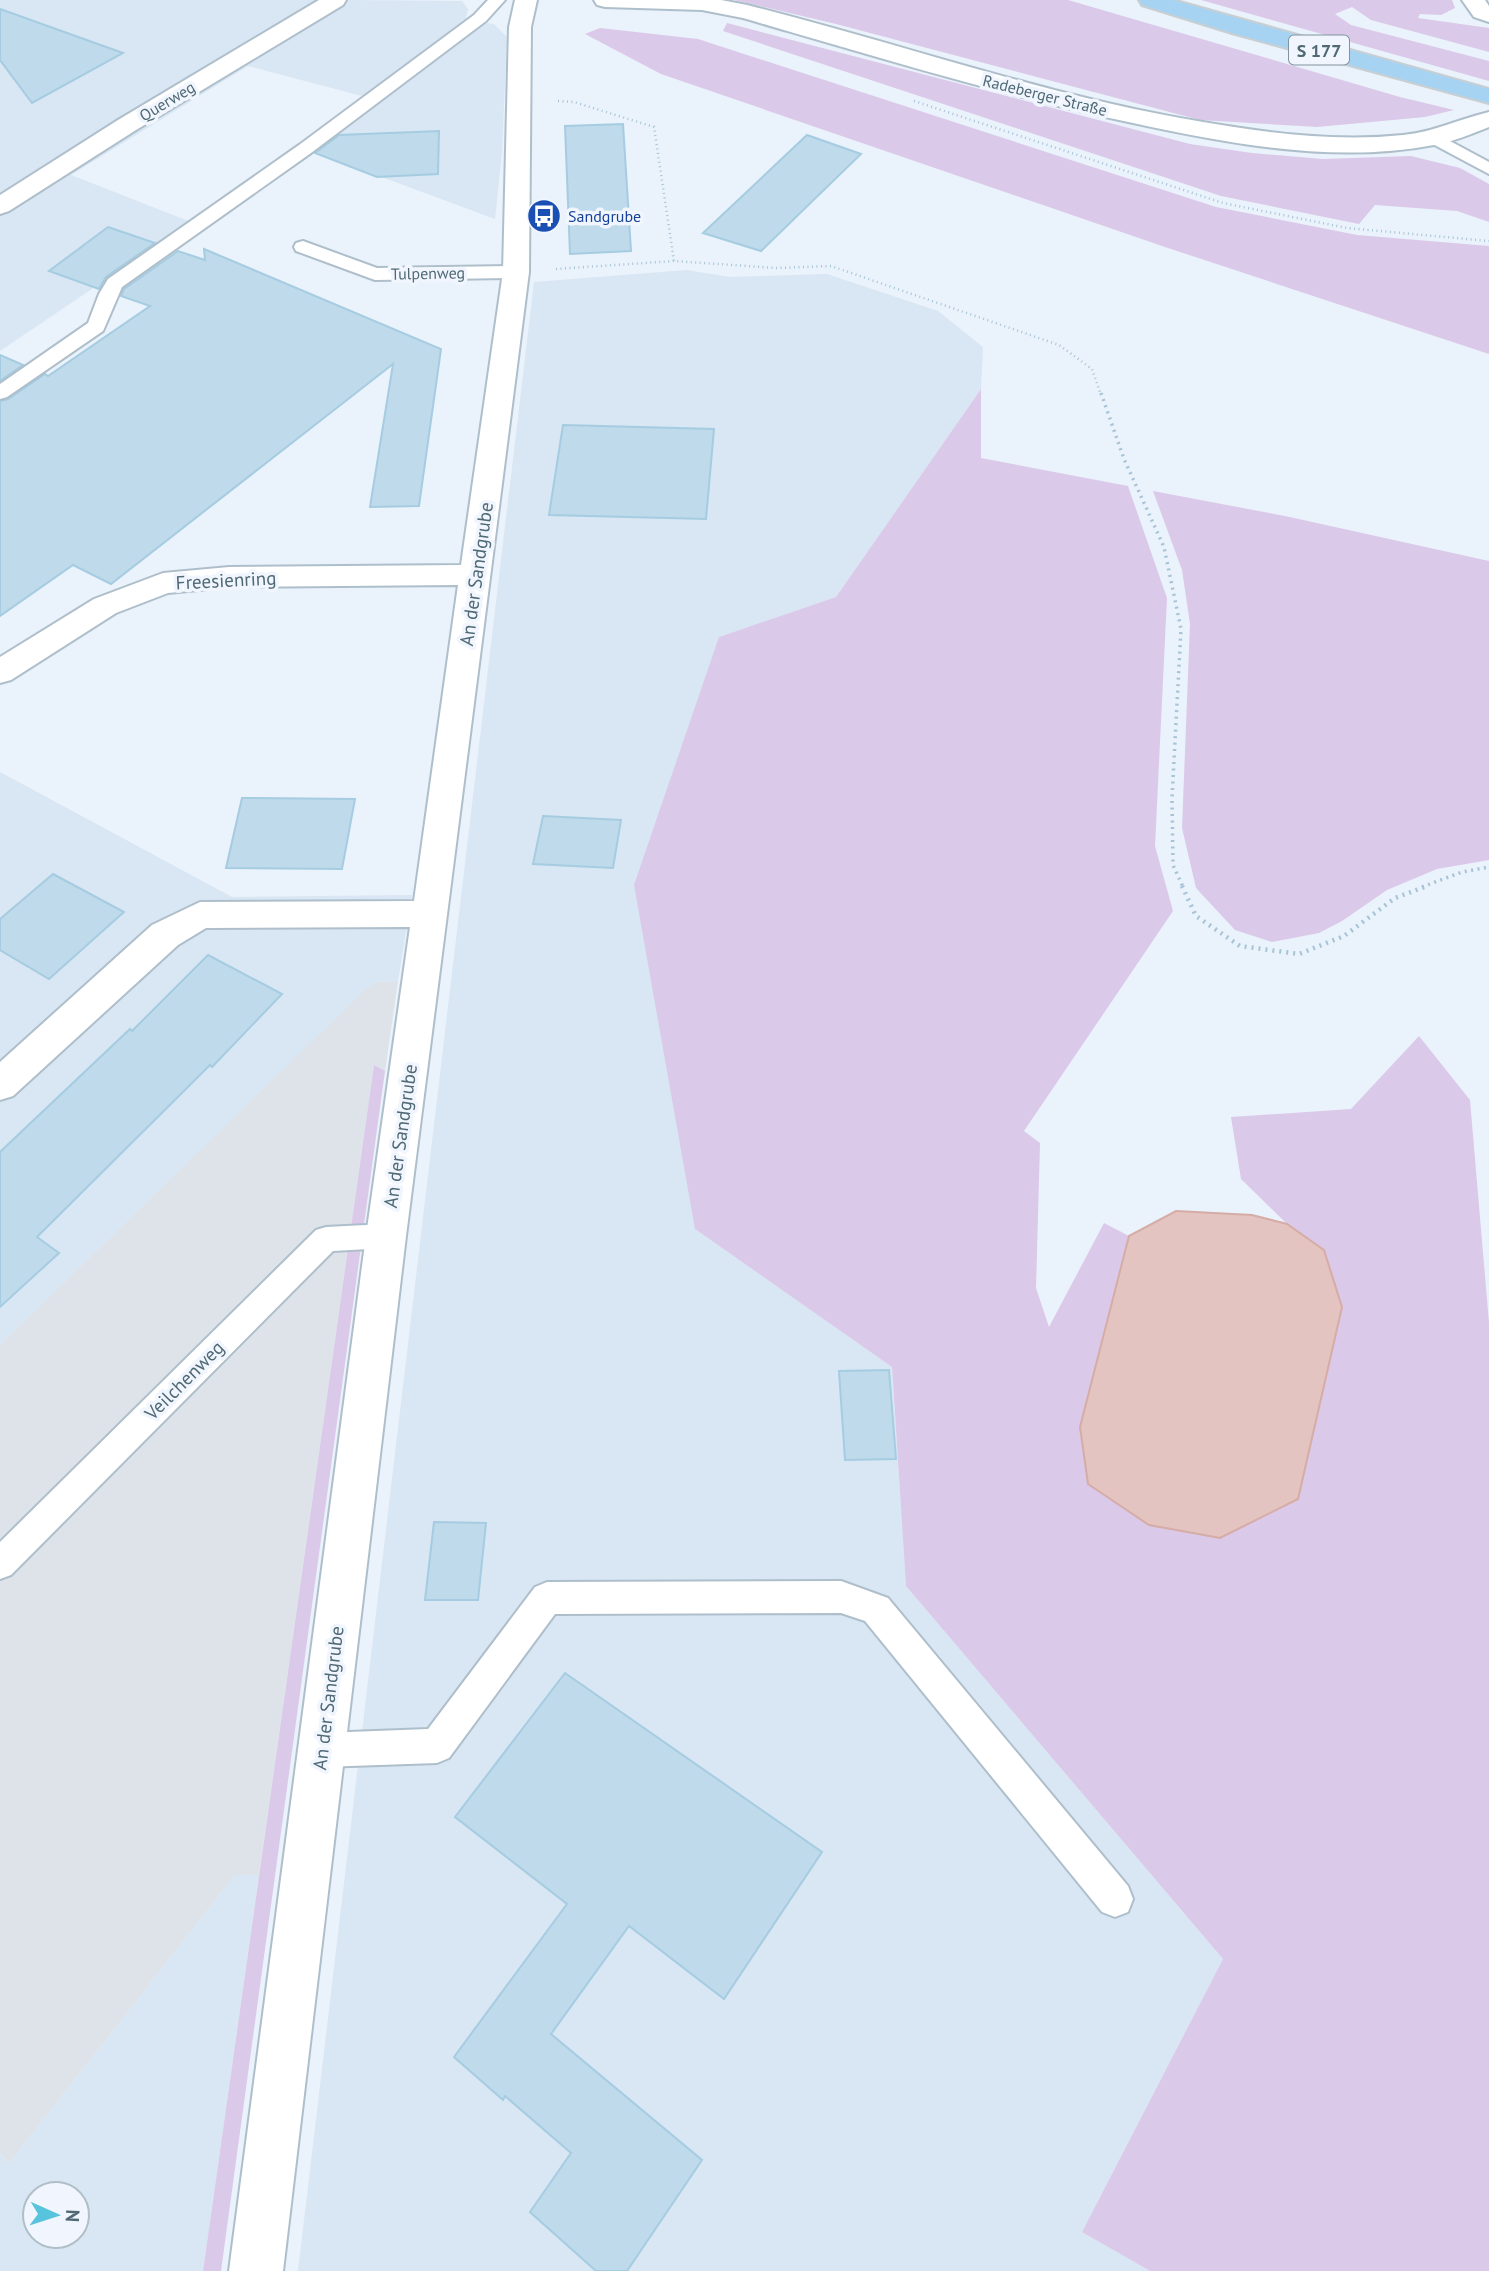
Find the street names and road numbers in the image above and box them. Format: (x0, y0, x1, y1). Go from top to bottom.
road number: S 177 (1289, 36, 1349, 64)
street label: Radeberger Straße (981, 70, 1109, 120)
street label: Querweg (136, 77, 198, 125)
street label: Tulpenweg (391, 262, 465, 284)
street label: An der Sandgrube (454, 501, 498, 647)
street label: Freesienring (175, 565, 277, 595)
street label: An der Sandgrube (378, 1063, 422, 1209)
street label: Veilchenweg (139, 1335, 229, 1425)
street label: An der Sandgrube (307, 1625, 349, 1771)

